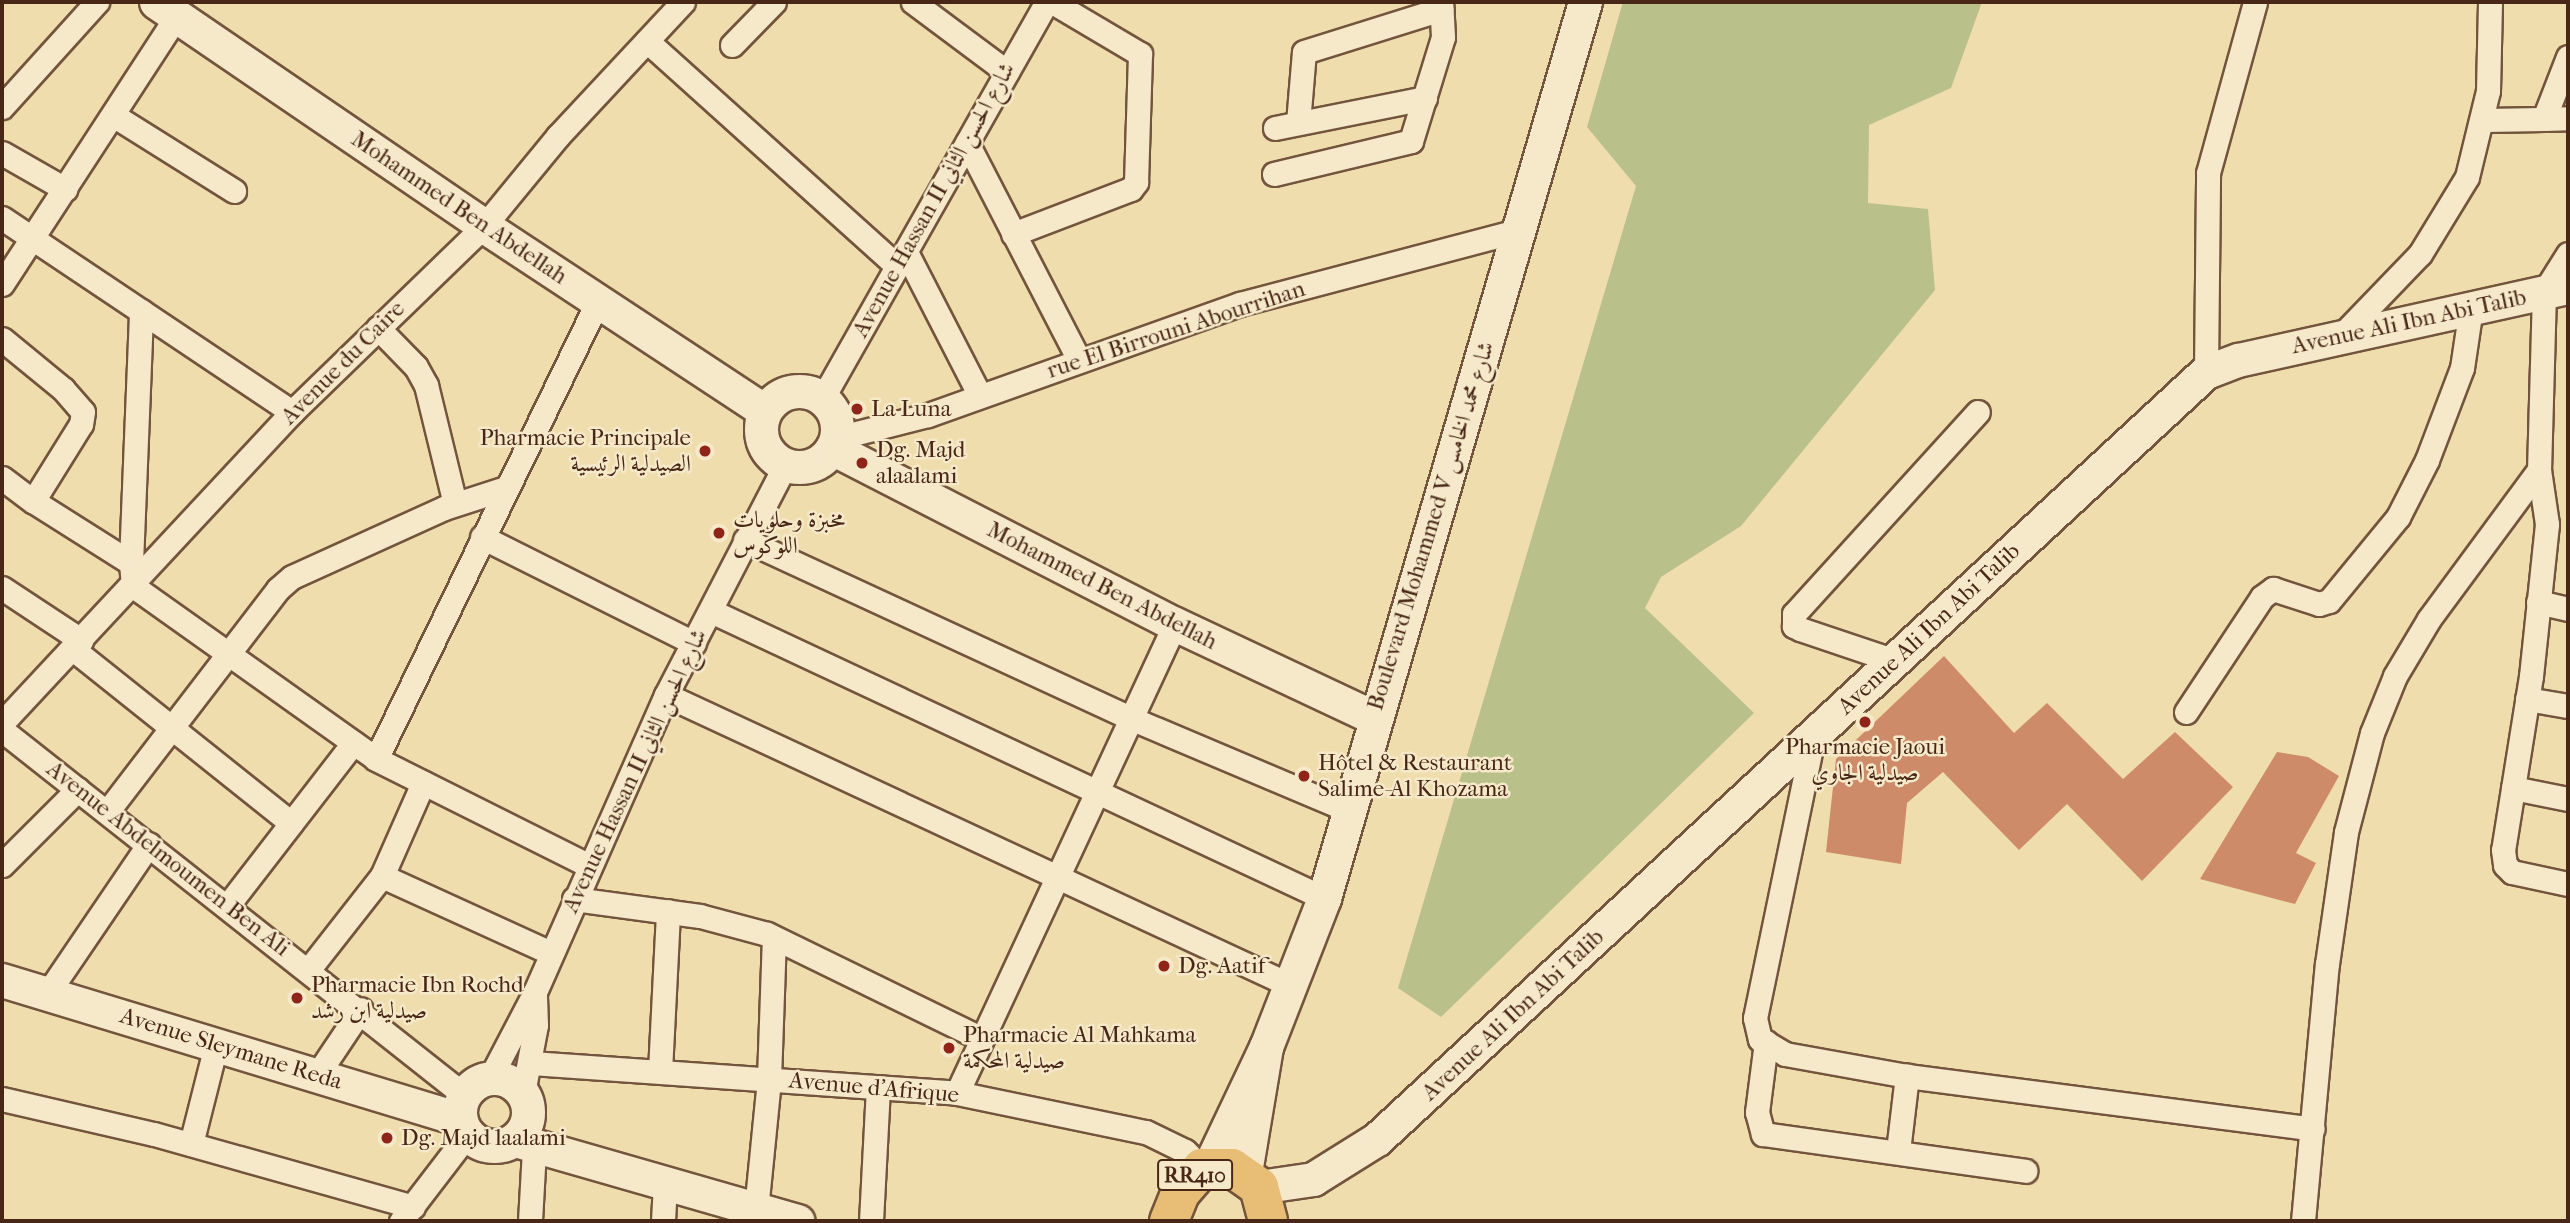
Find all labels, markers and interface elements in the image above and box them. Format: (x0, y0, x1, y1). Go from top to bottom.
street label: Avenue Hassan II شارع الحسن الثاني (847, 58, 1021, 342)
street label: Mohammed Ben Abdellah (346, 125, 572, 291)
street label: rue El Birrouni Abourrihan (1043, 275, 1309, 385)
street label: Avenue Ali Ibn Abi Talib (2289, 284, 2529, 360)
street label: Avenue du Caire (275, 295, 411, 431)
street label: Boulevard Mohammed V شارع محمد الخامس (1362, 338, 1500, 714)
place label: La Luna (871, 395, 951, 423)
marker: La Luna (849, 401, 865, 417)
place label: Pharmacie Principale الصيدلية الرئيسية (480, 424, 691, 478)
place label: Dg. Majd alaalami (876, 436, 965, 490)
marker: Pharmacie Principale الصيدلية الرئيسية (697, 443, 713, 459)
marker: Dg. Majd alaalami (854, 455, 870, 471)
place label: مخبزة وحلويات اللوكوس (733, 506, 845, 560)
street label: Mohammed Ben Abdellah (982, 516, 1222, 656)
marker: مخبزة وحلويات اللوكوس (711, 525, 727, 541)
street label: Avenue Ali Ibn Abi Talib (1832, 537, 2026, 721)
street label: Avenue Hassan II شارع الحسن الثاني (557, 625, 713, 917)
marker: Pharmacie Jaoui صيدلية الجاوي (1857, 714, 1873, 730)
place label: Pharmacie Jaoui صيدلية الجاوي (1785, 733, 1945, 787)
place label: Hôtel & Restaurant Salime-Al Khozama (1318, 749, 1512, 803)
street label: Avenue Abdelmoumen Ben Ali (41, 755, 295, 963)
marker: Hôtel & Restaurant Salime-Al Khozama (1296, 768, 1312, 784)
street label: Avenue Ali Ibn Abi Talib (1416, 923, 1610, 1107)
place label: Dg. Aatif (1178, 952, 1265, 980)
marker: Dg. Aatif (1156, 958, 1172, 974)
place label: Pharmacie Ibn Rochd صيدلية ابن رشد (311, 971, 524, 1025)
marker: Pharmacie Ibn Rochd صيدلية ابن رشد (289, 990, 305, 1006)
street label: Avenue Sleymane Reda (117, 1002, 345, 1096)
place label: Pharmacie Al Mahkama صيدلية المحكمة (963, 1021, 1196, 1075)
marker: Pharmacie Al Mahkama صيدلية المحكمة (941, 1040, 957, 1056)
street label: Avenue d'Afrique (788, 1067, 960, 1109)
place label: Dg. Majd laalami (401, 1124, 566, 1152)
marker: Dg. Majd laalami (379, 1130, 395, 1146)
road number: RR410 (1156, 1158, 1234, 1192)

